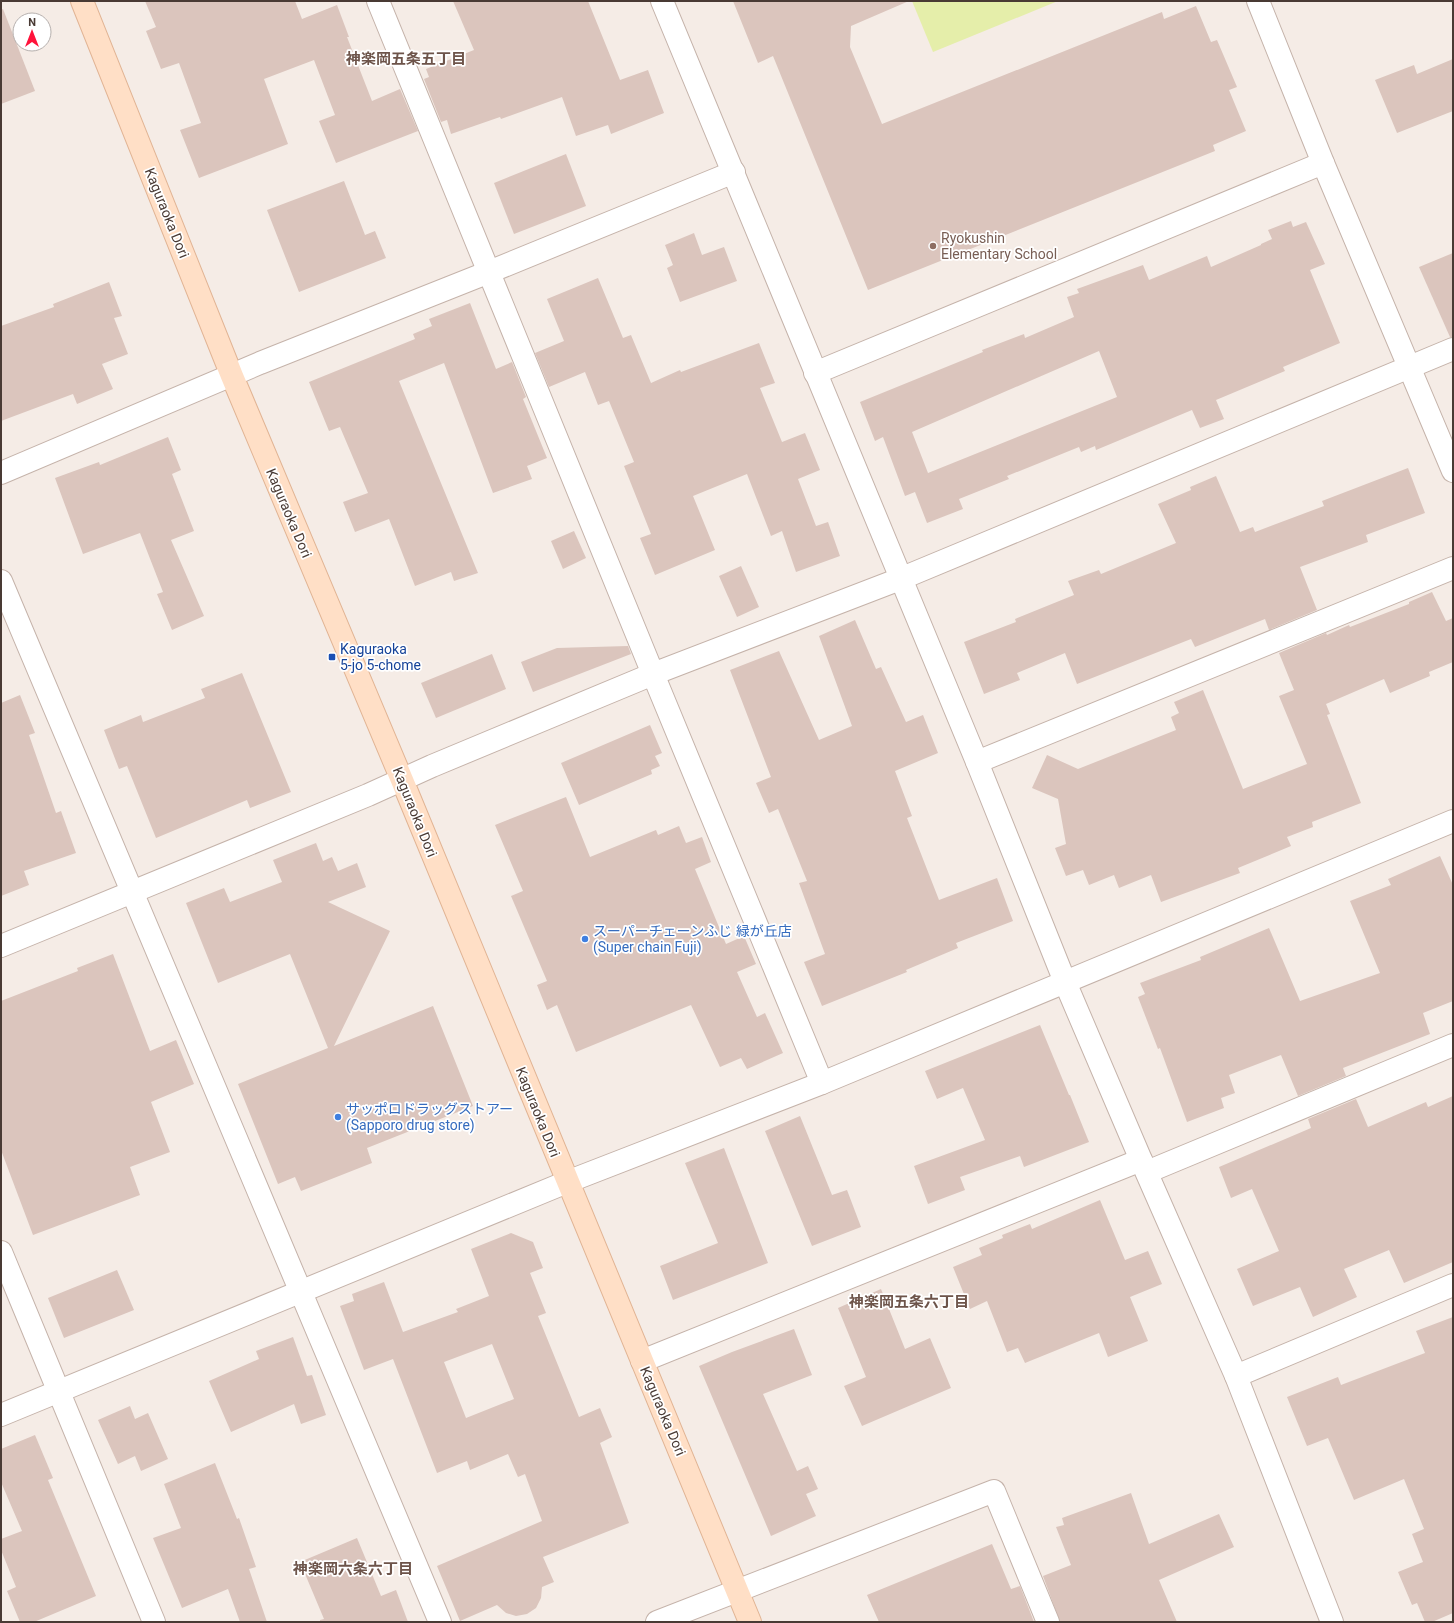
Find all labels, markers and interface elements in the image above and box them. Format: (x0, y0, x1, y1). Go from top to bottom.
north arrow (12, 12, 52, 52)
text: N (28, 16, 36, 29)
district label: 神楽岡五条五丁目 (345, 50, 466, 68)
street label: Kaguraoka Dori (142, 166, 192, 260)
place label: Ryokushin Elementary School (941, 230, 1057, 262)
marker: Ryokushin Elementary School (928, 241, 938, 251)
street label: Kaguraoka Dori (263, 466, 315, 560)
place label: Kaguraoka 5-jo 5-chome (340, 641, 421, 673)
marker: Kaguraoka 5-jo 5-chome (327, 652, 337, 662)
street label: Kaguraoka Dori (390, 765, 440, 859)
place label: スーパーチェーンふじ 緑が丘店 (Super chain Fuji) (593, 923, 792, 956)
marker: スーパーチェーンふじ 緑が丘店 (Super chain Fuji) (580, 934, 590, 944)
street label: Kaguraoka Dori (513, 1065, 563, 1159)
place label: サッポロドラッグストアー (Sapporo drug store) (346, 1101, 513, 1134)
marker: サッポロドラッグストアー (Sapporo drug store) (333, 1112, 343, 1122)
district label: 神楽岡五条六丁目 (848, 1293, 969, 1311)
street label: Kaguraoka Dori (637, 1364, 689, 1458)
district label: 神楽岡六条六丁目 (292, 1560, 413, 1578)

